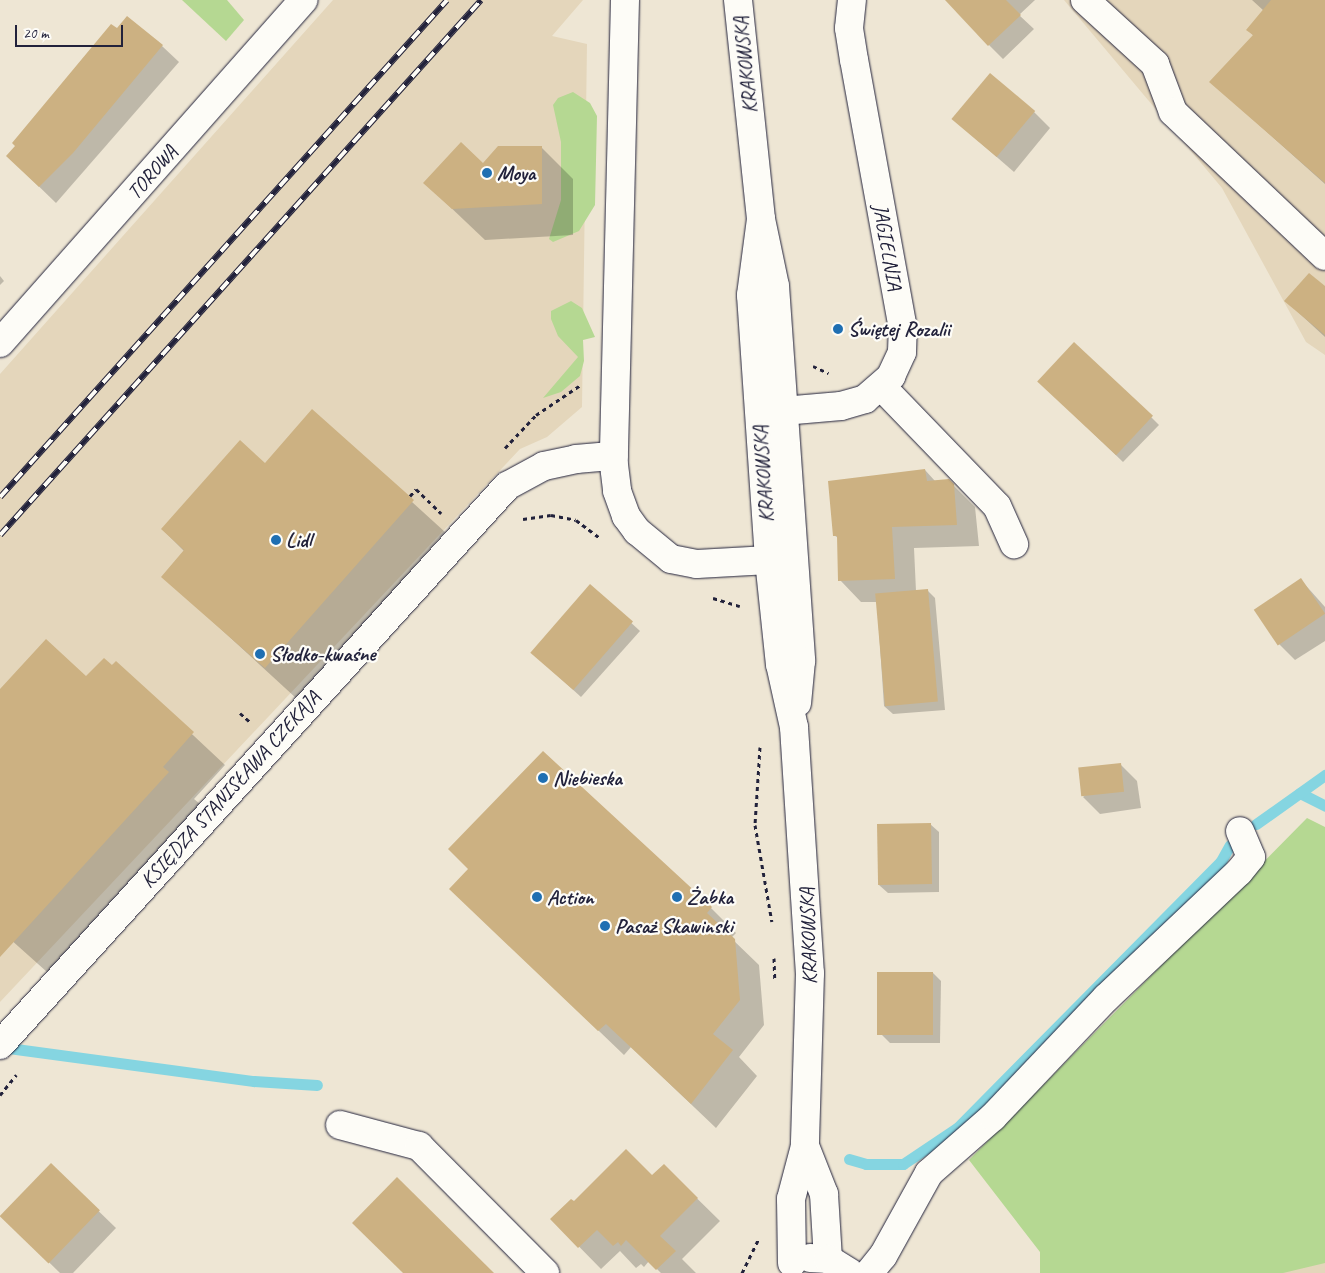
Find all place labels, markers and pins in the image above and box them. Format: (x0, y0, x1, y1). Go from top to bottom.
place label: Moya (497, 160, 535, 186)
marker: Moya (481, 167, 493, 179)
place label: Świętej Rozalii (848, 316, 950, 342)
marker: Świętej Rozalii (832, 323, 844, 335)
place label: Lidl (286, 527, 311, 553)
marker: Lidl (270, 534, 282, 546)
place label: Słodko-kwaśne (270, 641, 375, 667)
marker: Słodko-kwaśne (254, 648, 266, 660)
place label: Niebieska (553, 765, 622, 791)
marker: Niebieska (537, 772, 549, 784)
place label: Action (547, 884, 594, 910)
place label: Żabka (687, 884, 733, 910)
marker: Action (531, 891, 543, 903)
marker: Żabka (671, 891, 683, 903)
place label: Pasaż Skawinski (615, 913, 733, 939)
marker: Pasaż Skawinski (599, 920, 611, 932)

